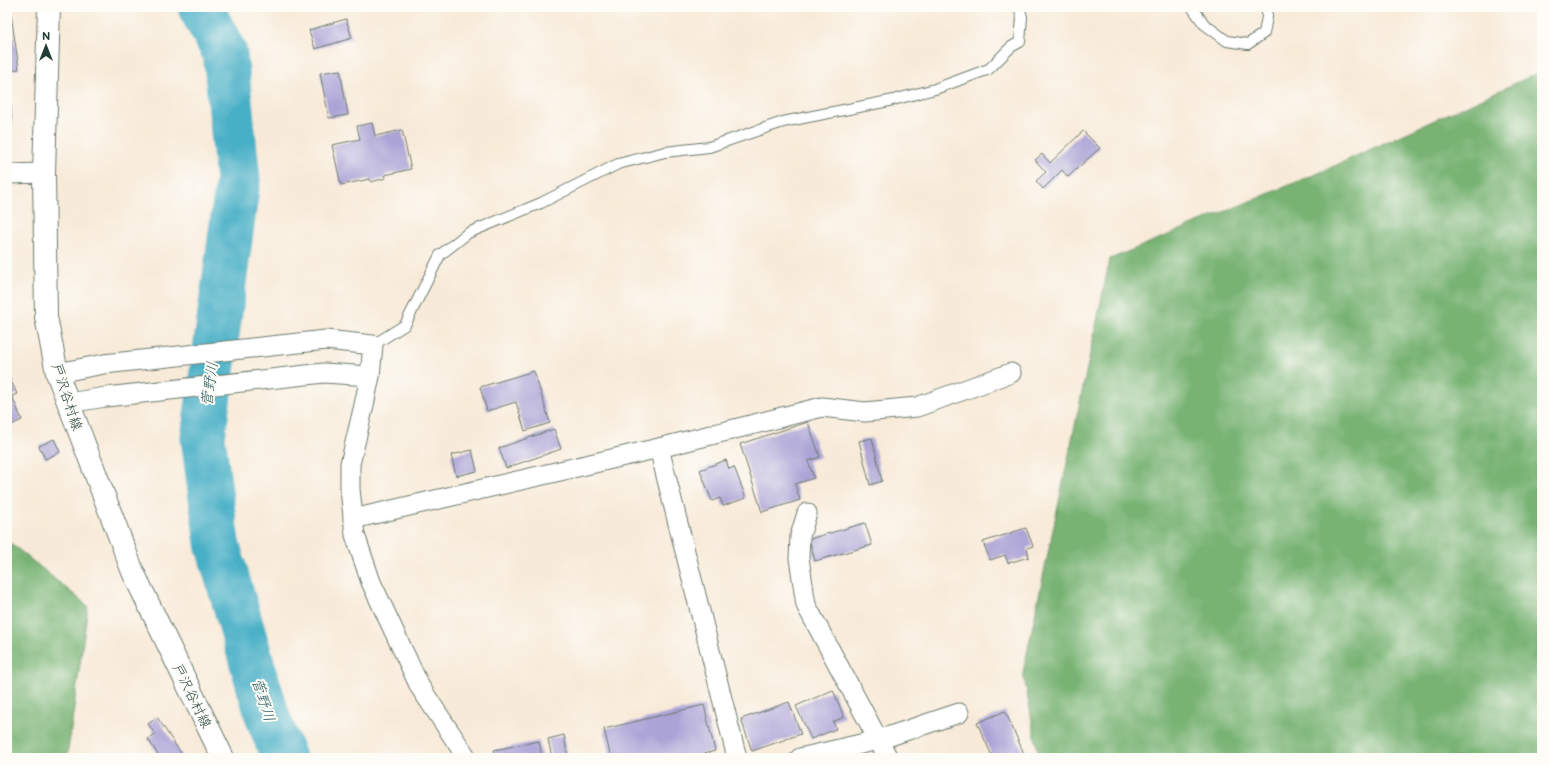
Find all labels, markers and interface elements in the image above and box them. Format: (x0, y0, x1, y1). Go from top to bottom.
north arrow (26, 26, 66, 66)
text: N (42, 30, 50, 43)
water label: 菅野川 (197, 360, 223, 408)
street label: 戸沢谷村線 (48, 361, 86, 433)
street label: 戸沢谷村線 (169, 661, 215, 731)
water label: 菅野川 (247, 676, 279, 724)

